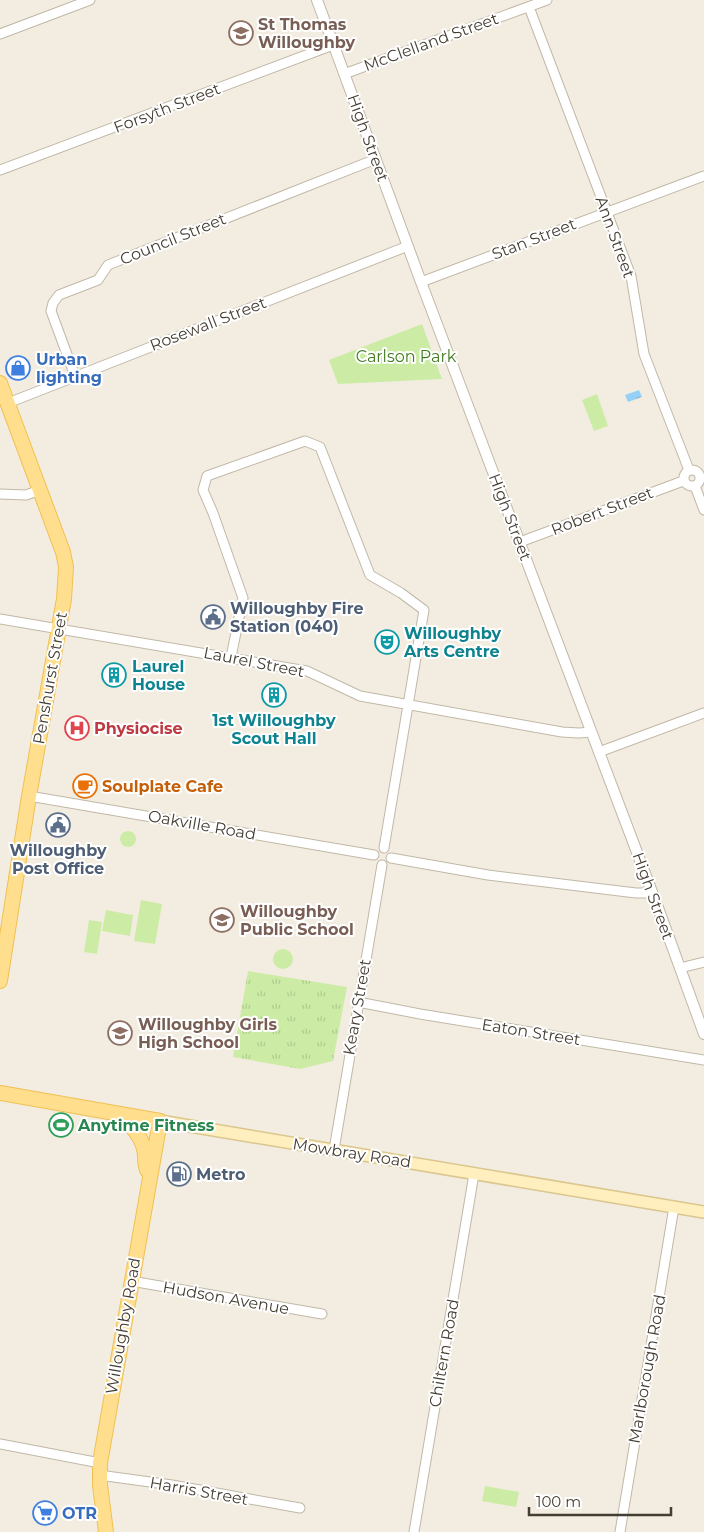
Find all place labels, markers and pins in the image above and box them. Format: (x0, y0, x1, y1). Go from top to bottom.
place label: St Thomas Willoughby (258, 15, 356, 52)
school or university icon: St Thomas Willoughby (228, 20, 254, 46)
place label: Urban lighting (36, 350, 102, 387)
shop icon: Urban lighting (5, 355, 31, 381)
place label: Willoughby Fire Station (040) (230, 599, 364, 636)
public building icon: Willoughby Fire Station (040) (200, 604, 226, 630)
place label: Willoughby Arts Centre (403, 624, 502, 661)
theatre icon: Willoughby Arts Centre (374, 629, 400, 655)
place label: Laurel House (132, 657, 185, 694)
building icon: Laurel House (101, 662, 127, 688)
building icon: 1st Willoughby Scout Hall (261, 682, 287, 708)
place label: 1st Willoughby Scout Hall (212, 711, 336, 748)
hospital icon: Physiocise (64, 715, 90, 741)
place label: Physiocise (94, 719, 183, 738)
cafe icon: Soulplate Cafe (72, 773, 98, 799)
place label: Soulplate Cafe (102, 777, 223, 796)
public building icon: Willoughby Post Office (45, 812, 71, 838)
place label: Willoughby Post Office (9, 841, 107, 878)
place label: Willoughby Public School (240, 902, 354, 939)
school or university icon: Willoughby Public School (209, 907, 235, 933)
place label: Willoughby Girls High School (138, 1015, 277, 1052)
school or university icon: Willoughby Girls High School (107, 1020, 133, 1046)
sports icon: Anytime Fitness (48, 1112, 74, 1138)
place label: Anytime Fitness (77, 1116, 215, 1135)
fuel station icon: Metro (166, 1161, 192, 1187)
place label: Metro (196, 1165, 246, 1184)
supermarket icon: OTR (32, 1500, 58, 1526)
place label: OTR (62, 1504, 97, 1523)

